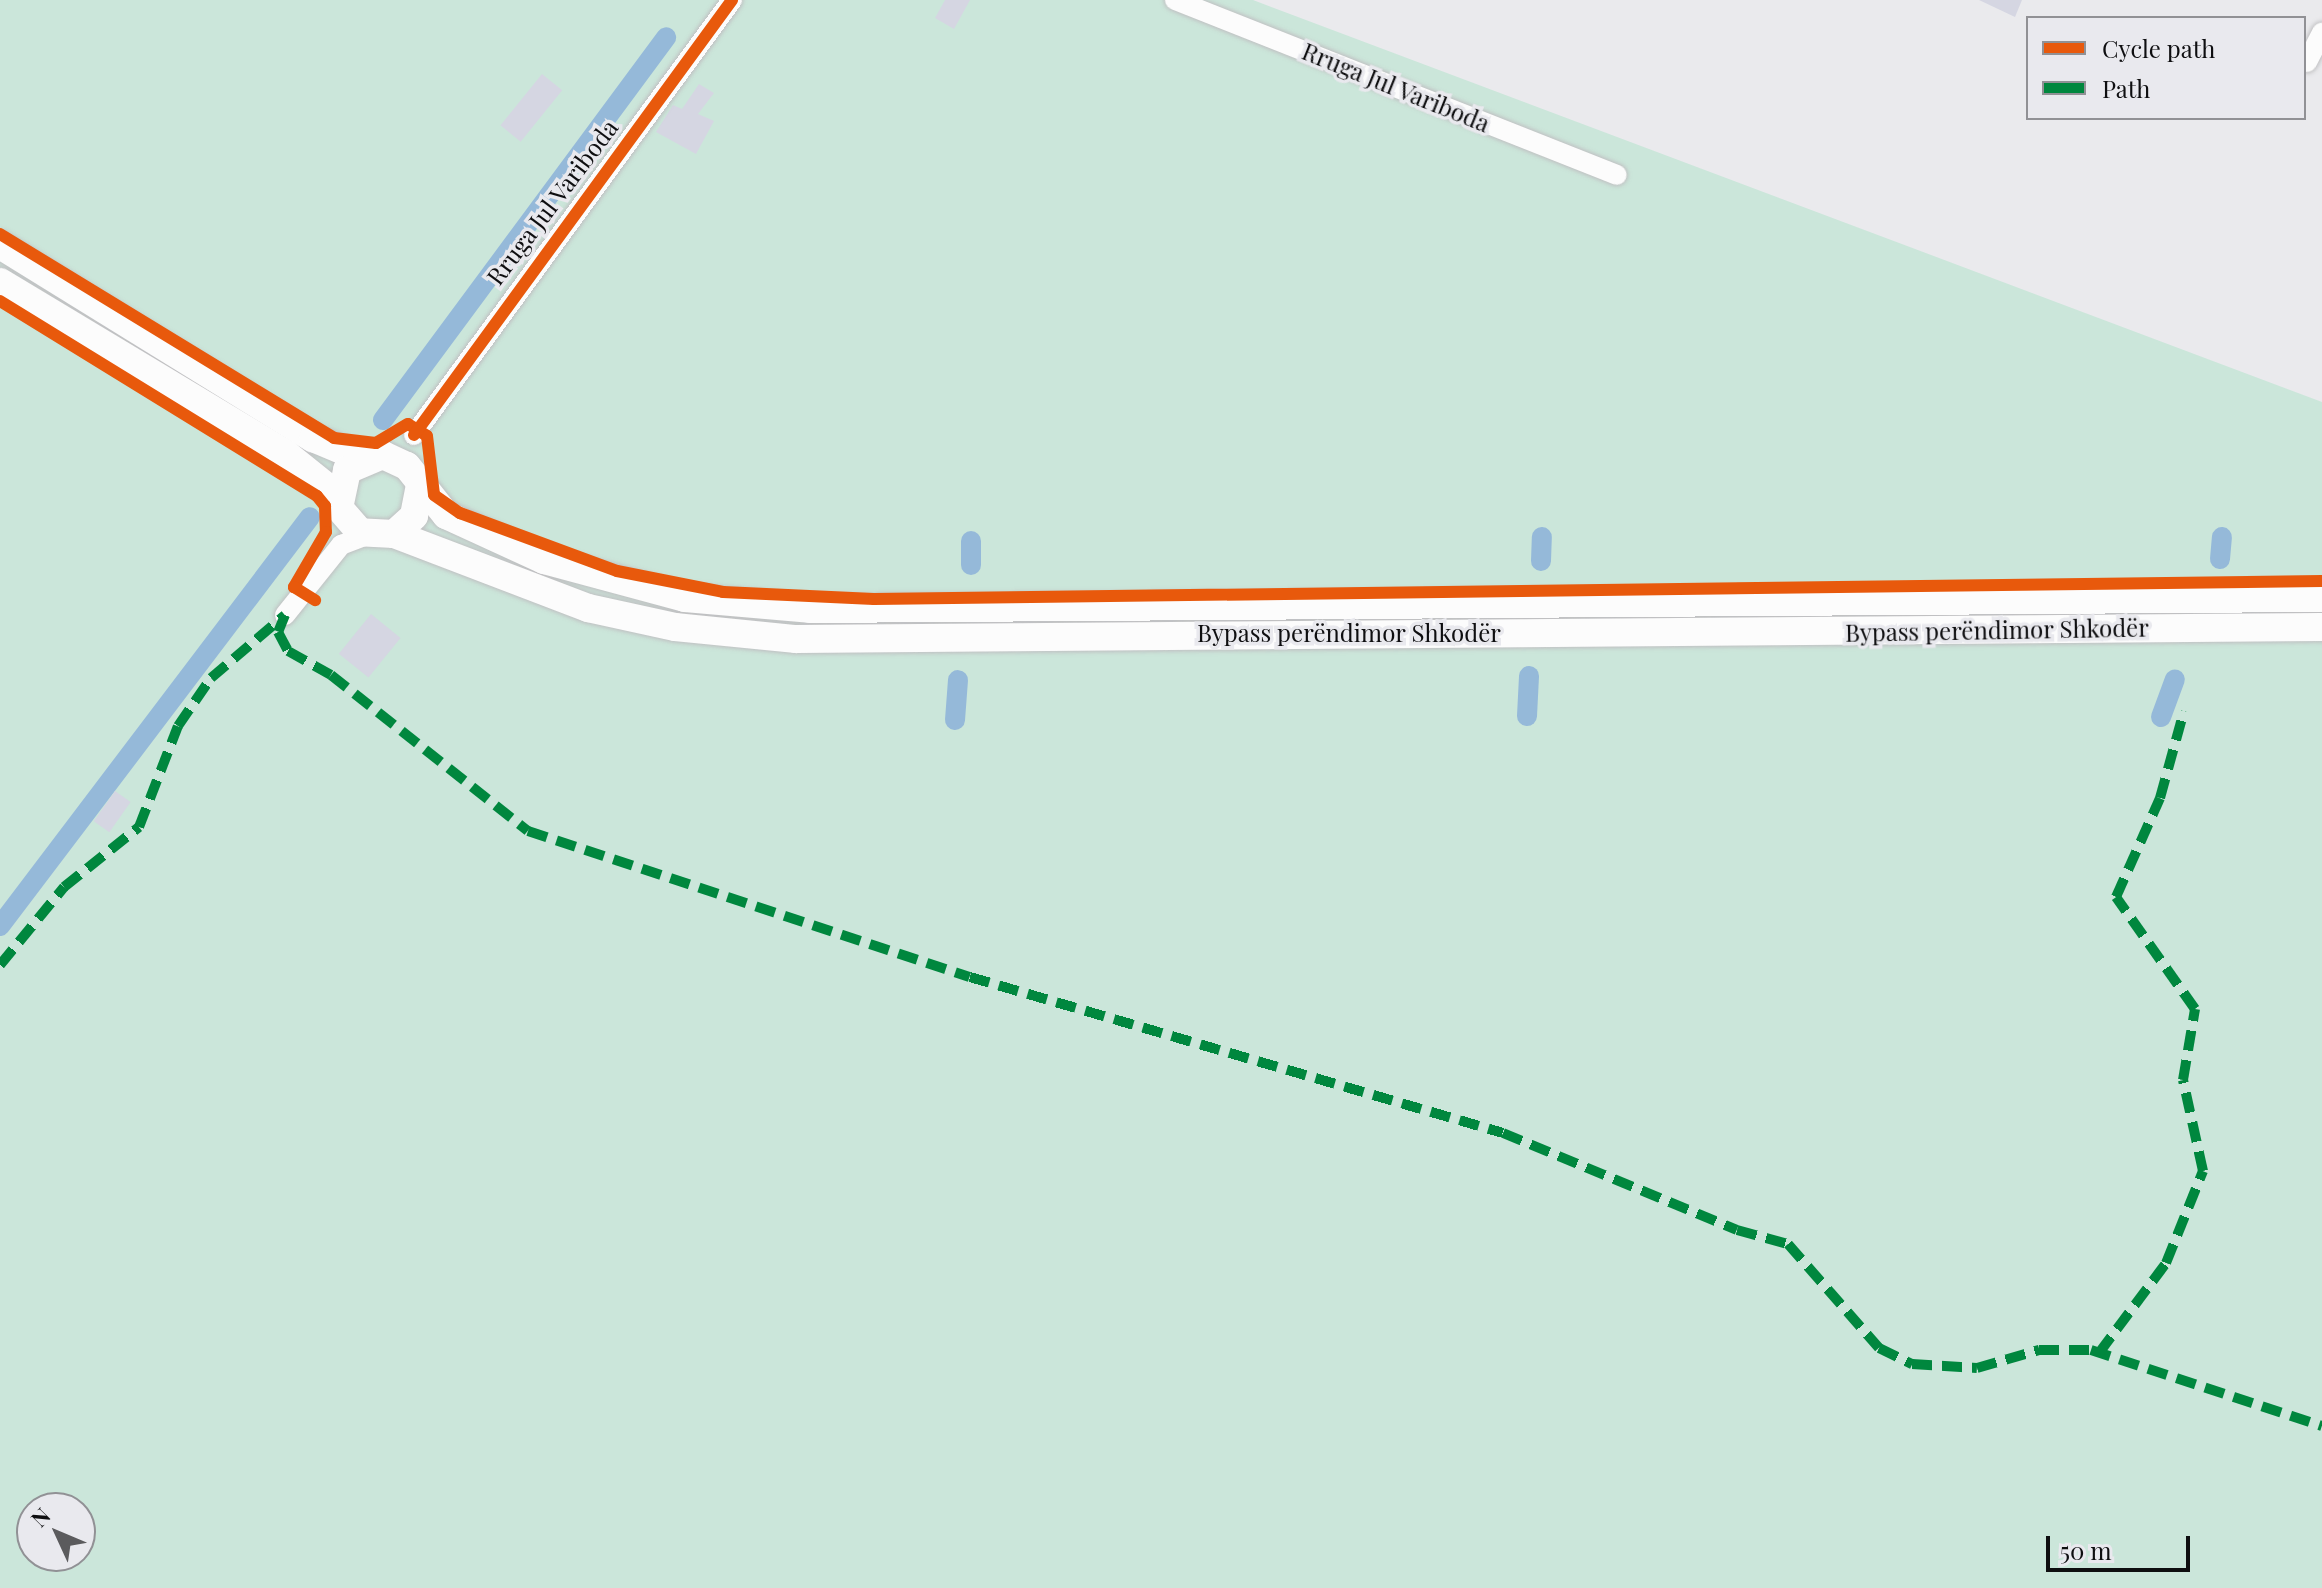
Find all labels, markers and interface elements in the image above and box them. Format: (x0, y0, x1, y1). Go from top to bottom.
legend (2026, 16, 2306, 120)
text: Cycle path (2102, 32, 2215, 64)
street label: Rruga Jul Variboda (1298, 36, 1494, 138)
text: Path (2102, 72, 2150, 104)
street label: Rruga Jul Variboda (480, 113, 624, 291)
street label: Bypass perëndimor Shkodër (1845, 613, 2149, 647)
street label: Bypass perëndimor Shkodër (1197, 619, 1501, 647)
north arrow (16, 1492, 96, 1572)
text: N (24, 1501, 56, 1533)
scale bar (2050, 1520, 2194, 1570)
text: 50 m (2060, 1534, 2112, 1566)

